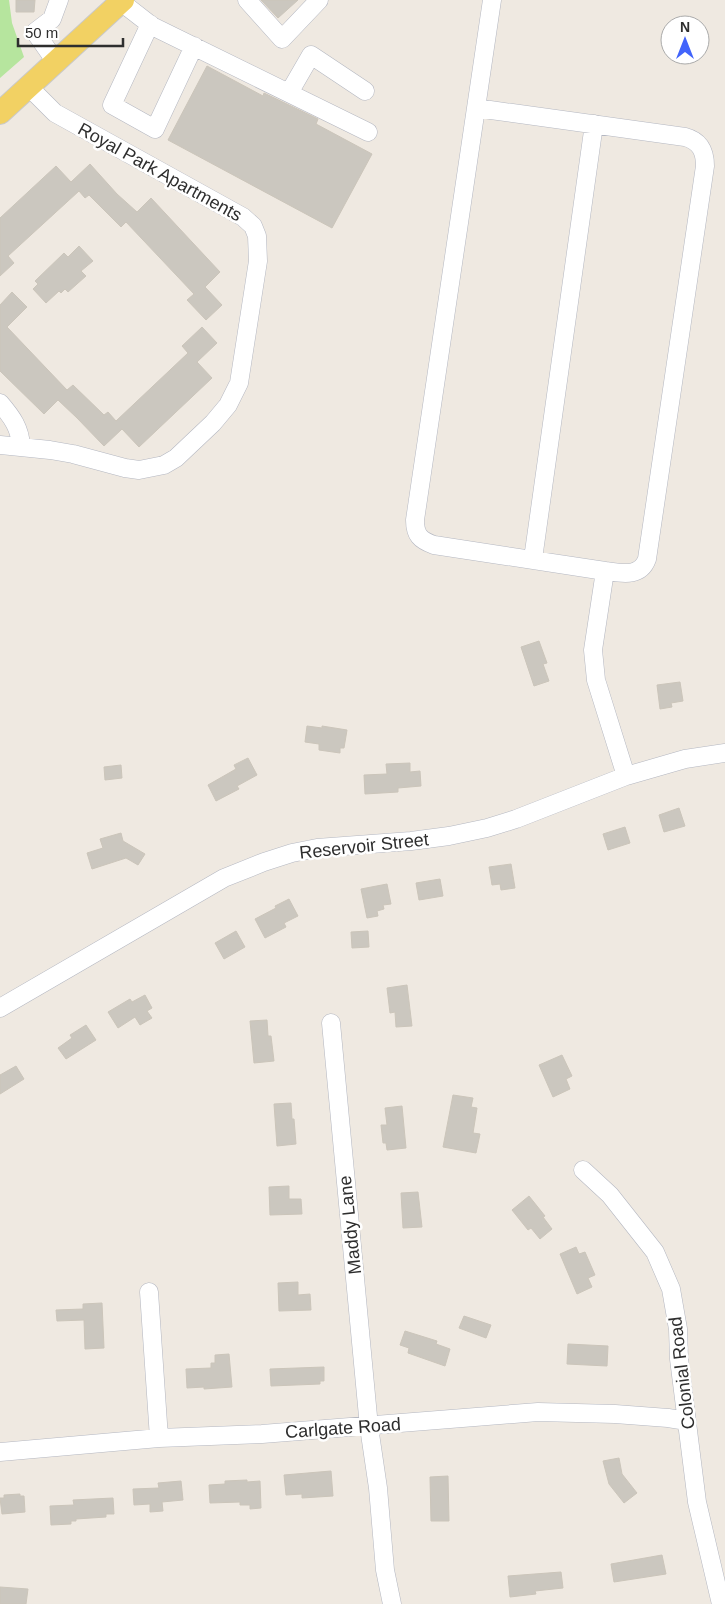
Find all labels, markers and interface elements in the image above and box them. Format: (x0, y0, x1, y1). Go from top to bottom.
scale bar (18, 15, 122, 47)
north arrow (660, 15, 710, 65)
text: N (680, 19, 690, 35)
text: 50 m (25, 24, 58, 41)
street label: Royal Park Apartments (75, 119, 245, 225)
street label: Reservoir Street (298, 829, 430, 863)
street label: Maddy Lane (335, 1175, 365, 1275)
street label: Colonial Road (665, 1316, 699, 1430)
street label: Carlgate Road (284, 1414, 402, 1442)

